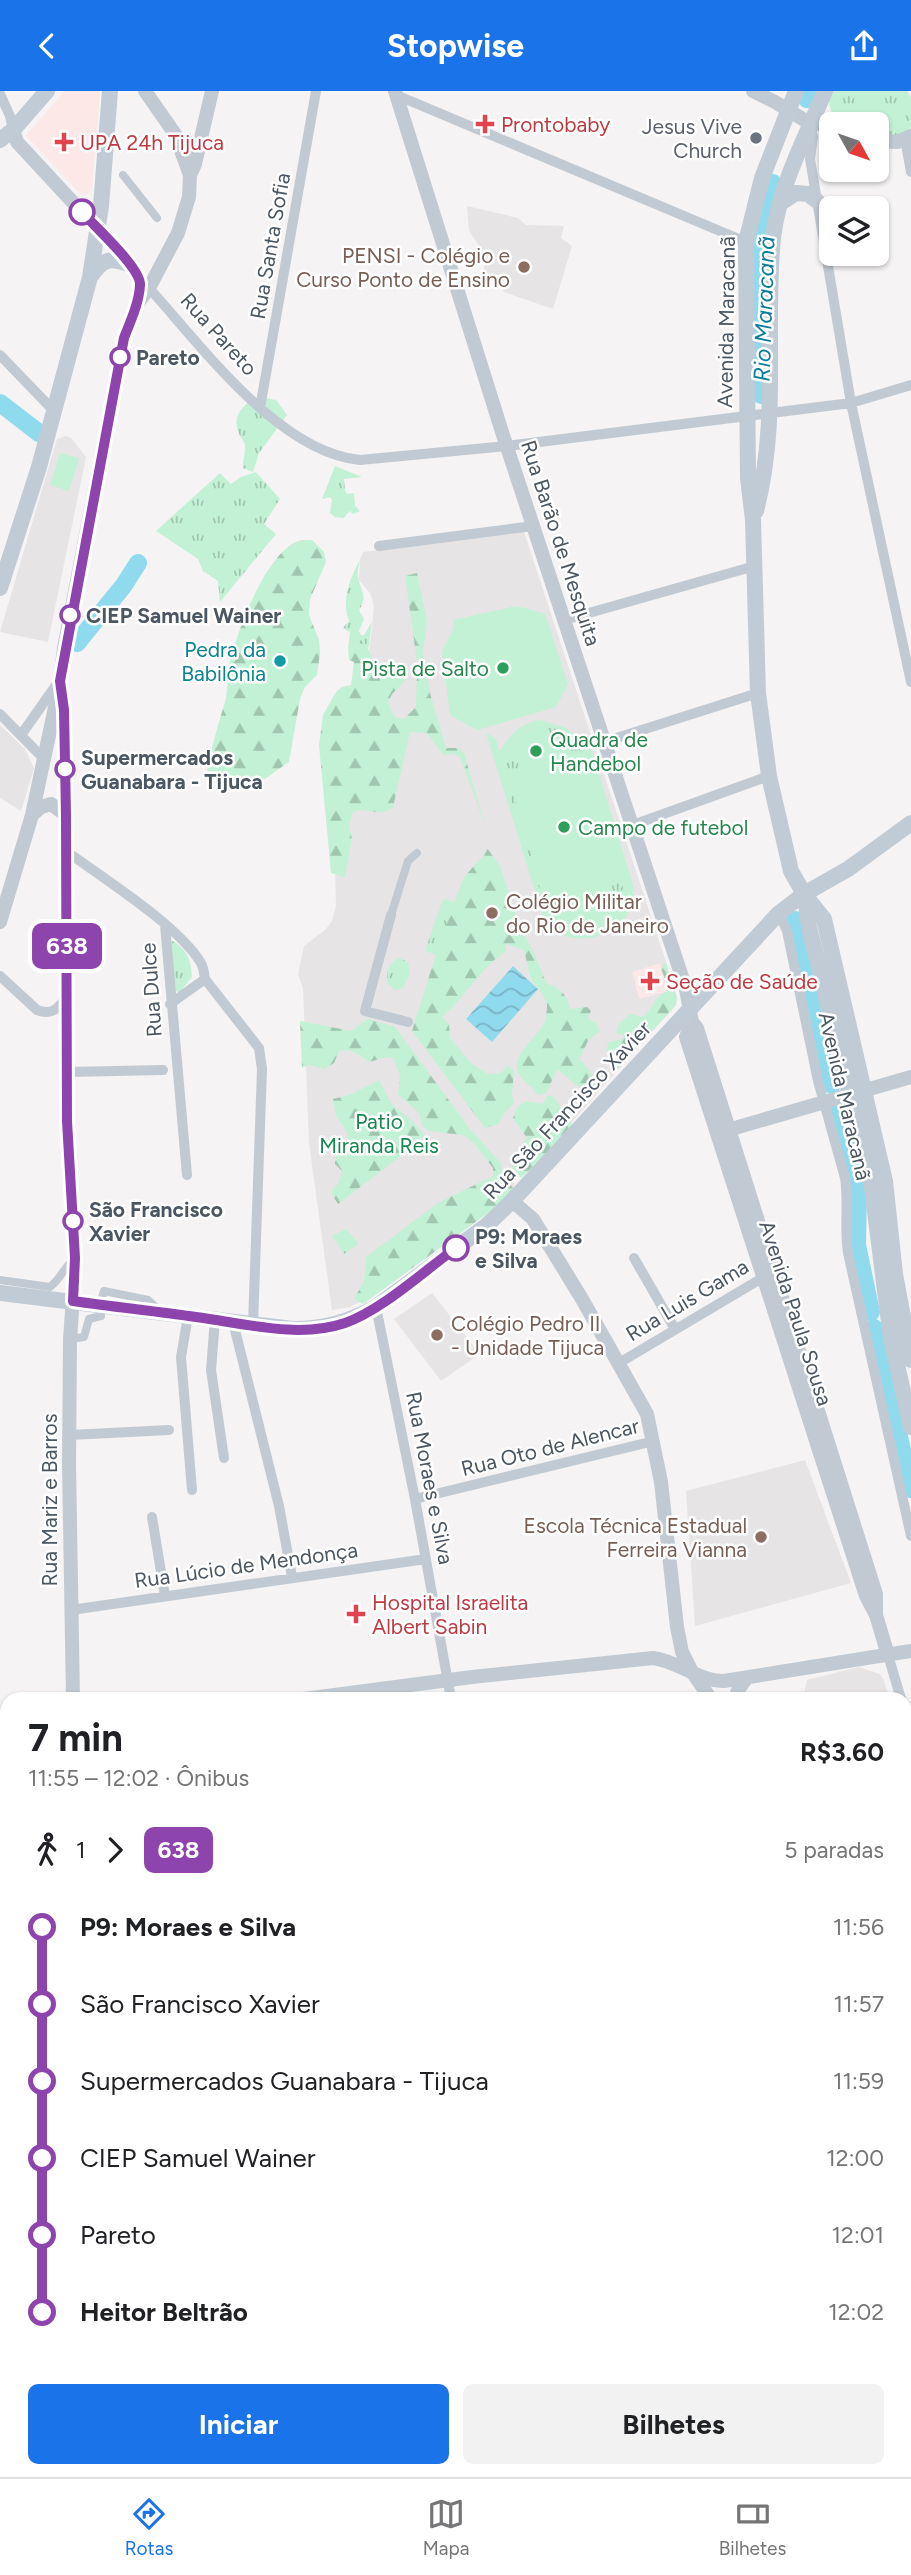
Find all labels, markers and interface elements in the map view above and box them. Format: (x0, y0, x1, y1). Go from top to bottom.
icon: back (28, 27, 66, 65)
text: Stopwise (387, 27, 524, 65)
icon: share (845, 27, 883, 65)
place label: Prontobaby (501, 112, 610, 137)
north arrow (819, 112, 889, 182)
map controls (819, 112, 889, 266)
marker: Prontobaby (475, 114, 495, 134)
place label: Jesus Vive Church (642, 114, 742, 163)
place label: UPA 24h Tijuca (80, 130, 224, 155)
marker: Jesus Vive Church (748, 130, 764, 146)
marker: UPA 24h Tijuca (54, 132, 74, 152)
street label: Rua Santa Sofia (245, 171, 295, 321)
button: layers (819, 196, 889, 266)
unlabelled marker (69, 199, 95, 225)
street label: Avenida Maracanã (712, 236, 740, 408)
water label: Rio Maracanã (747, 236, 781, 382)
place label: PENSI - Colégio e Curso Ponto de Ensino (296, 243, 510, 292)
marker: PENSI - Colégio e Curso Ponto de Ensino (516, 259, 532, 275)
street label: Rua Pareto (176, 288, 262, 380)
place label: Pareto (136, 345, 200, 370)
marker: Pareto (110, 347, 130, 367)
street label: Rua Barão de Mesquita (516, 437, 606, 649)
place label: CIEP Samuel Wainer (86, 603, 281, 628)
marker: CIEP Samuel Wainer (60, 605, 80, 625)
place label: Pedra da Babilônia (181, 637, 266, 686)
marker: Pedra da Babilônia (272, 653, 288, 669)
place label: Pista de Salto (361, 656, 489, 681)
marker: Pista de Salto (495, 660, 511, 676)
place label: Quadra de Handebol (550, 727, 648, 776)
marker: Quadra de Handebol (528, 743, 544, 759)
place label: Supermercados Guanabara - Tijuca (81, 745, 263, 794)
marker: Supermercados Guanabara - Tijuca (55, 759, 75, 779)
place label: Campo de futebol (578, 815, 748, 840)
marker: Campo de futebol (556, 819, 572, 835)
place label: Colégio Militar do Rio de Janeiro (506, 889, 669, 938)
marker: Colégio Militar do Rio de Janeiro (484, 905, 500, 921)
line badge: 638 (27, 923, 107, 969)
text: 638 (46, 931, 88, 960)
street label: Rua Dulce (135, 942, 167, 1038)
place label: Seção de Saúde (666, 969, 818, 994)
marker: Seção de Saúde (640, 971, 660, 991)
street label: Avenida Maracanã (814, 1010, 876, 1182)
street label: Rua São Francisco Xavier (478, 1016, 656, 1204)
park label: Patio Miranda Reis (319, 1109, 439, 1158)
place label: São Francisco Xavier (89, 1197, 223, 1246)
marker: São Francisco Xavier (63, 1211, 83, 1231)
street label: Avenida Paula Sousa (754, 1217, 838, 1409)
place label: P9: Moraes e Silva (475, 1224, 582, 1273)
marker: P9: Moraes e Silva (443, 1235, 469, 1261)
street label: Rua Luis Gama (621, 1254, 753, 1346)
place label: Colégio Pedro II - Unidade Tijuca (451, 1311, 604, 1360)
marker: Colégio Pedro II - Unidade Tijuca (429, 1327, 445, 1343)
street label: Rua Moraes e Silva (401, 1390, 459, 1566)
street label: Rua Mariz e Barros (37, 1413, 62, 1587)
street label: Rua Oto de Alencar (458, 1413, 642, 1481)
place label: Escola Técnica Estadual Ferreira Vianna (524, 1513, 747, 1562)
marker: Escola Técnica Estadual Ferreira Vianna (753, 1529, 769, 1545)
street label: Rua Lúcio de Mendonça (133, 1537, 359, 1593)
place label: Hospital Israelita Albert Sabin (372, 1590, 528, 1639)
marker: Hospital Israelita Albert Sabin (346, 1604, 366, 1624)
text: 7 min (28, 1715, 123, 1761)
text: R$3.60 (800, 1736, 884, 1768)
text: 11:55 – 12:02 · Ônibus (28, 1764, 249, 1792)
icon: walk (28, 1831, 66, 1869)
icon: forward (96, 1831, 134, 1869)
text: 638 (158, 1835, 199, 1864)
text: 1 (76, 1836, 86, 1864)
text: 5 paradas (784, 1836, 884, 1864)
text: P9: Moraes e Silva (80, 1911, 296, 1943)
text: 11:56 (833, 1913, 884, 1941)
text: São Francisco Xavier (80, 1988, 320, 2020)
text: 11:57 (834, 1990, 884, 2018)
text: Supermercados Guanabara - Tijuca (80, 2065, 489, 2097)
text: 11:59 (833, 2067, 884, 2095)
text: CIEP Samuel Wainer (80, 2142, 316, 2174)
text: 12:00 (826, 2144, 884, 2172)
text: Pareto (80, 2219, 156, 2251)
text: 12:01 (832, 2221, 884, 2249)
text: Heitor Beltrão (80, 2296, 248, 2328)
text: 12:02 (828, 2298, 884, 2326)
button: Iniciar (28, 2384, 449, 2464)
button: Bilhetes (463, 2384, 884, 2464)
tab: Rotas (125, 2495, 173, 2560)
tab: Mapa (423, 2495, 469, 2560)
tab: Bilhetes (719, 2495, 786, 2560)

